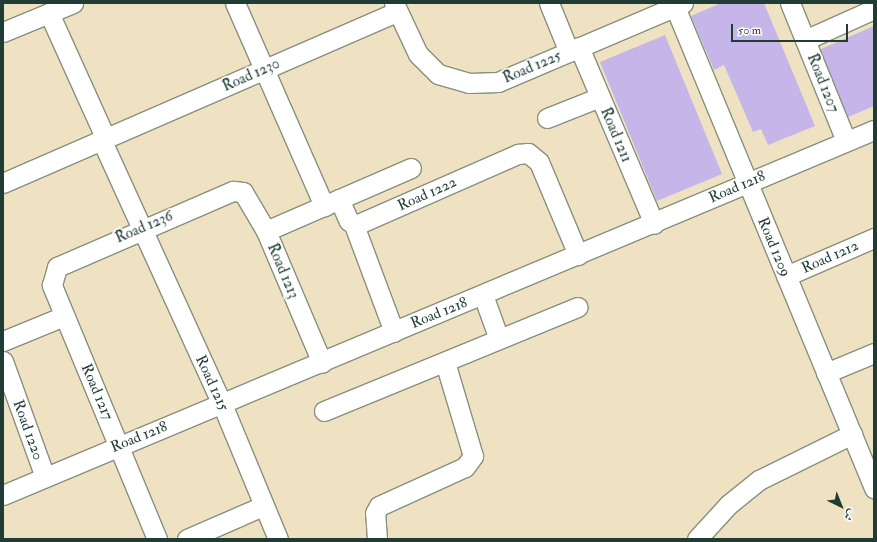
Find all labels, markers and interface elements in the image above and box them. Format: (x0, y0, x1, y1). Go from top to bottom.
scale bar (733, 16, 850, 42)
text: 50 m (738, 23, 761, 38)
street label: Road 1225 (500, 47, 564, 87)
street label: Road 1207 (803, 51, 843, 115)
street label: Road 1230 (220, 54, 282, 96)
street label: Road 1211 (596, 105, 636, 165)
street label: Road 1218 (706, 167, 768, 207)
street label: Road 1222 (395, 173, 459, 215)
street label: Road 1236 (113, 207, 175, 247)
street label: Road 1209 (753, 215, 795, 279)
street label: Road 1212 (799, 236, 861, 278)
street label: Road 1213 (263, 241, 303, 301)
street label: Road 1218 (408, 293, 470, 333)
street label: Road 1215 (191, 352, 233, 414)
street label: Road 1217 (77, 361, 117, 423)
street label: Road 1220 (9, 397, 47, 463)
street label: Road 1218 (108, 417, 170, 457)
north arrow (821, 486, 861, 526)
text: ش (841, 507, 858, 524)

